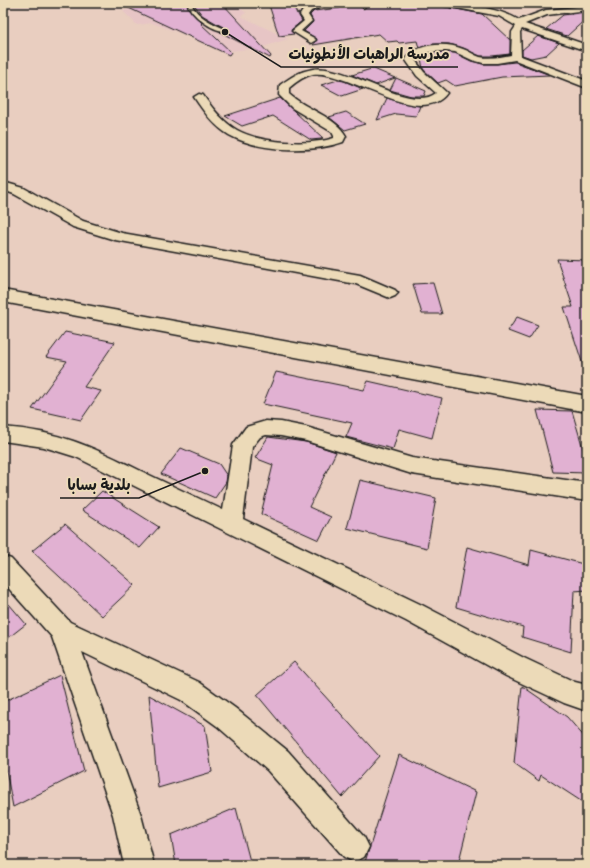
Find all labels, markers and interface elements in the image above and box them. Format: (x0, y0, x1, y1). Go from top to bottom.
callout: مدرسة الراهبات الأنطونيات (281, 40, 458, 67)
text: مدرسة الراهبات الأنطونيات (288, 43, 450, 64)
callout: بلدية بسابا (60, 471, 139, 498)
text: بلدية بسابا (68, 476, 130, 495)

